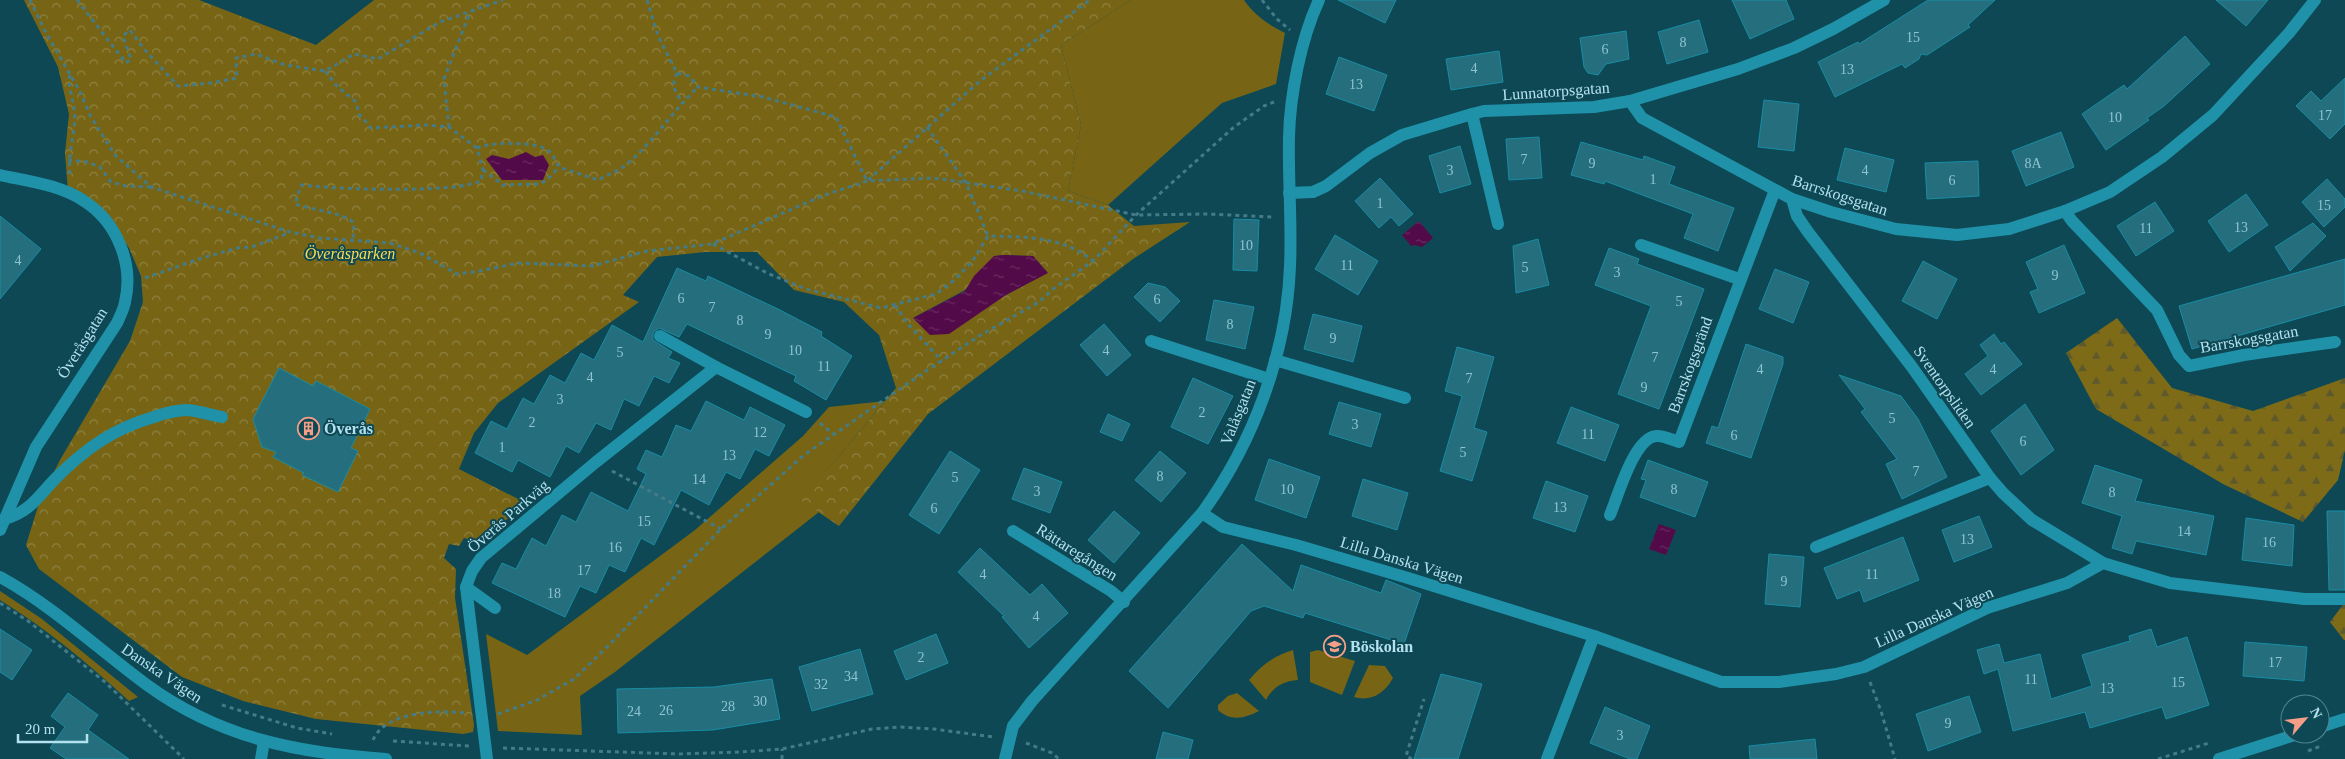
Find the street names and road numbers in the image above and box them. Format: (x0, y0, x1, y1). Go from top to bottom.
street label: Lunnatorpsgatan (1502, 79, 1610, 104)
street label: Barrskogsgatan (1790, 172, 1890, 219)
street label: Överåsgatan (54, 305, 111, 382)
street label: Barrskogsgränd (1665, 314, 1716, 416)
street label: Barrskogsgatan (2199, 322, 2300, 357)
street label: Sventorpsliden (1910, 343, 1979, 432)
street label: Valåsgatan (1217, 377, 1260, 448)
street label: Överås Parkväg (464, 476, 553, 557)
street label: Rättaregången (1033, 520, 1121, 585)
street label: Lilla Danska Vägen (1338, 533, 1466, 588)
street label: Lilla Danska Vägen (1872, 583, 1996, 652)
street label: Danska Vägen (118, 640, 205, 707)

